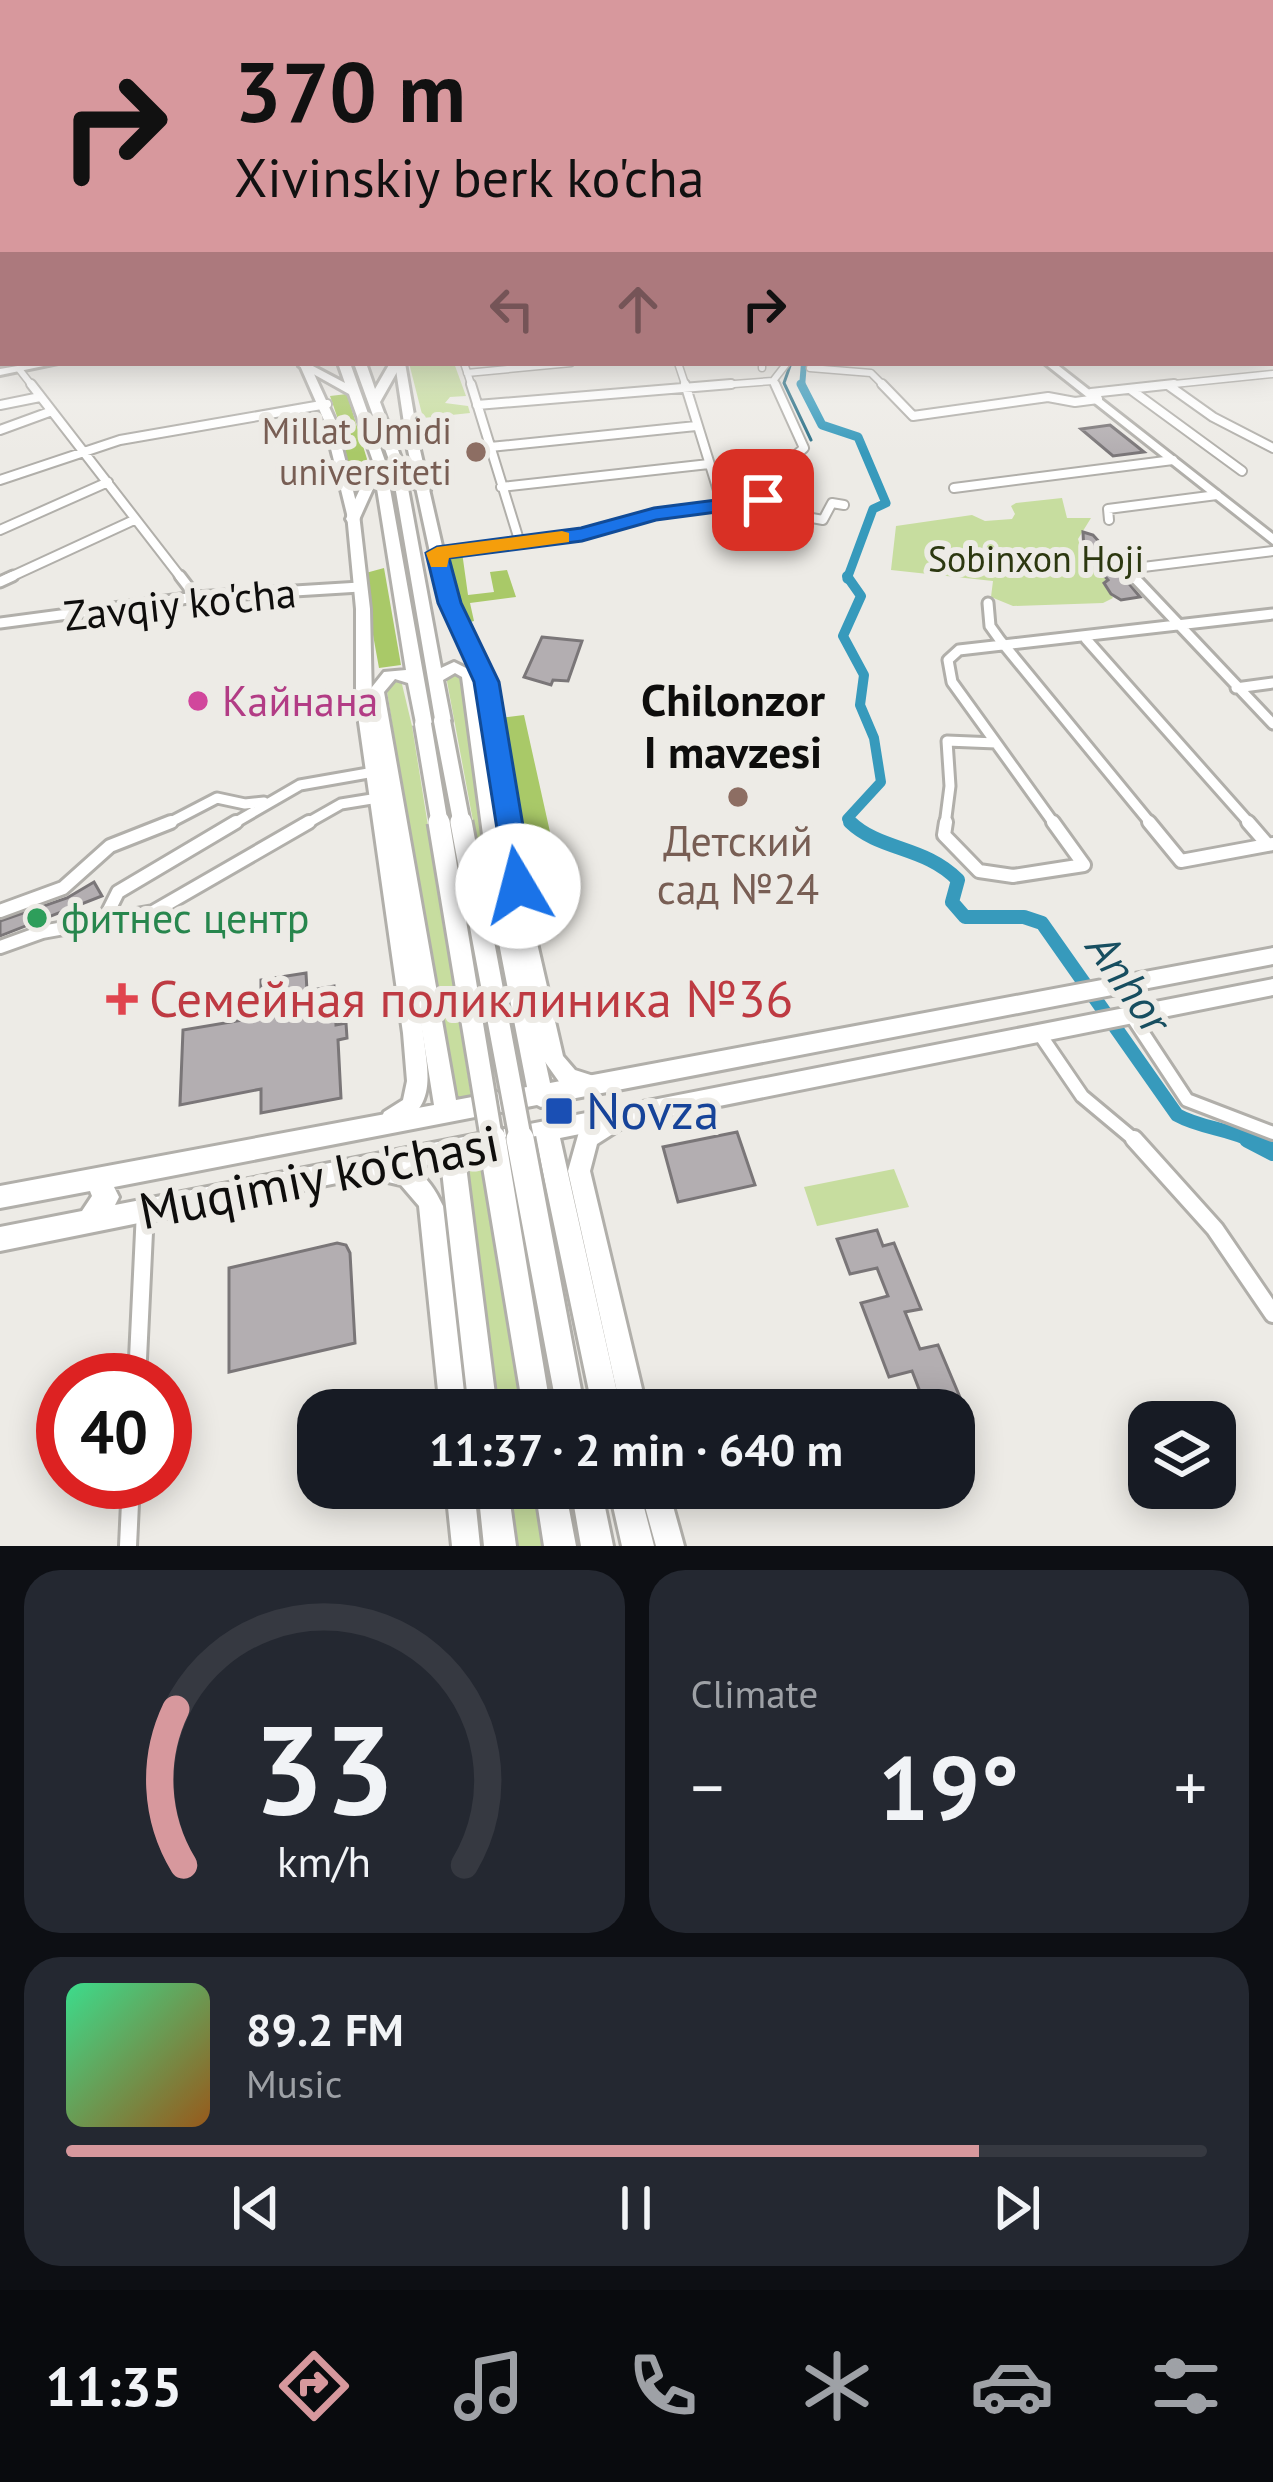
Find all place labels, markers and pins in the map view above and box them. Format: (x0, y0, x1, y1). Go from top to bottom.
place label: Millat Umidi universiteti (262, 407, 452, 495)
marker: Millat Umidi universiteti (463, 439, 489, 465)
pin (712, 449, 814, 551)
place label: Кайнана (222, 673, 378, 728)
marker: Кайнана (185, 688, 211, 714)
marker: Детский сад №24 (725, 784, 751, 810)
place label: Детский сад №24 (657, 813, 819, 916)
place label: фитнес центр (61, 890, 309, 945)
marker: фитнес центр (24, 905, 50, 931)
place label: Семейная поликлиника №36 (149, 965, 793, 1031)
marker: Семейная поликлиника №36 (106, 983, 138, 1015)
place label: Novza (586, 1077, 719, 1143)
marker: Novza (543, 1095, 575, 1127)

